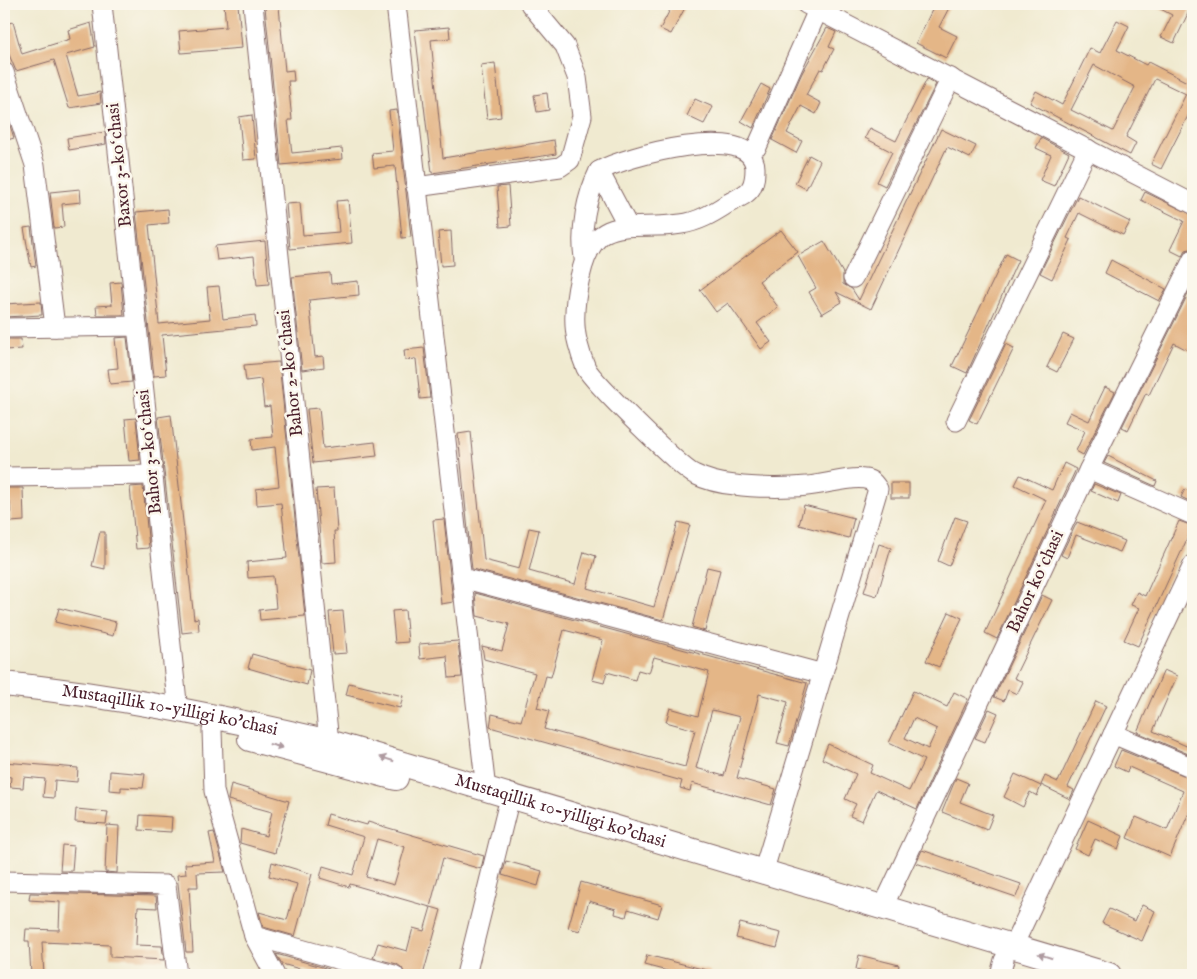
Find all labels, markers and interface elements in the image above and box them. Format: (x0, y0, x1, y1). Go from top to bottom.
street label: Baxor 3-koʻchasi (102, 102, 138, 228)
street label: Bahor 2-koʻchasi (273, 308, 309, 438)
street label: Bahor 3-koʻchasi (132, 388, 168, 516)
street label: Bahor koʻchasi (1002, 527, 1070, 637)
street label: Mustaqillik 10-yilligi ko'chasi (60, 679, 280, 742)
one-way arrow (268, 743, 283, 751)
one-way arrow (379, 755, 394, 763)
street label: Mustaqillik 10-yilligi ko'chasi (452, 769, 669, 854)
one-way arrow (1038, 951, 1053, 959)

